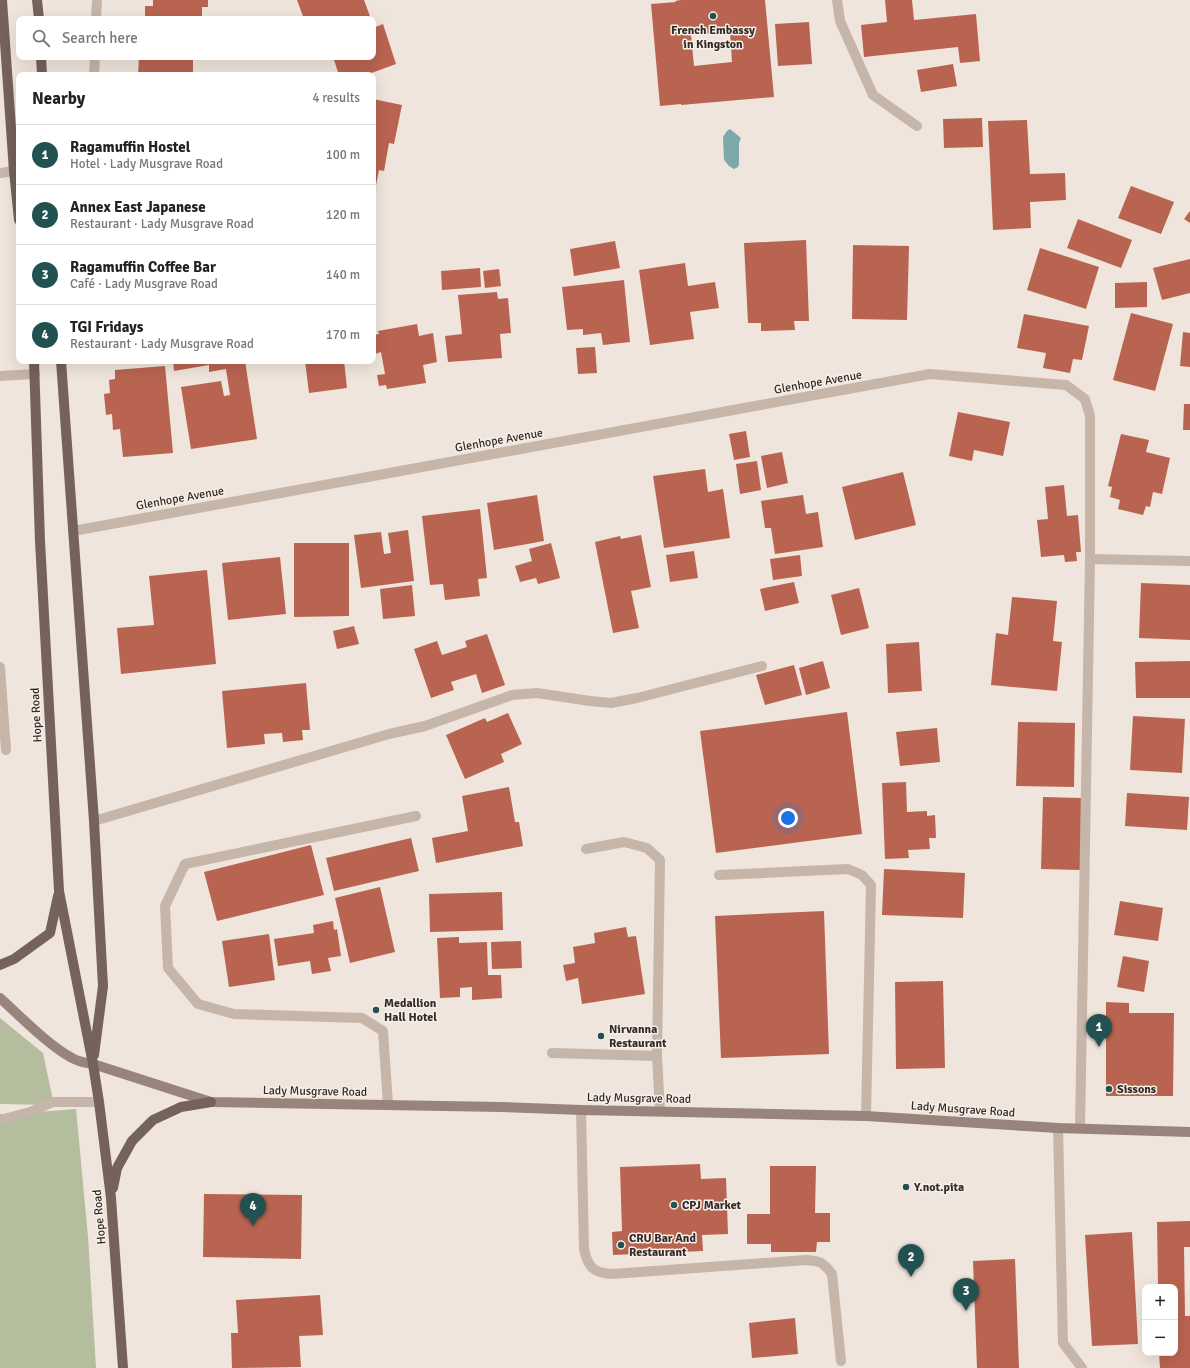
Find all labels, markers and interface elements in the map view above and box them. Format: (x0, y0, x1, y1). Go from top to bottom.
marker: French Embassy in Kingston (708, 11, 718, 21)
search box (16, 16, 376, 60)
place label: French Embassy in Kingston (671, 23, 755, 52)
icon: search (30, 27, 52, 49)
text: Search here (62, 29, 138, 47)
text: Nearby (32, 88, 85, 109)
text: 4 results (312, 90, 360, 106)
text: Ragamuffin Hostel (70, 138, 190, 156)
text: 1 (41, 147, 49, 163)
text: 100 m (326, 147, 360, 163)
text: Hotel · Lady Musgrave Road (70, 156, 223, 172)
text: Annex East Japanese (70, 198, 206, 216)
text: 2 (41, 207, 49, 223)
text: 120 m (326, 207, 360, 223)
text: Restaurant · Lady Musgrave Road (70, 216, 254, 232)
text: Ragamuffin Coffee Bar (70, 258, 216, 276)
text: 3 (41, 267, 49, 283)
text: 140 m (326, 267, 360, 283)
text: Café · Lady Musgrave Road (70, 276, 218, 292)
text: TGI Fridays (70, 318, 143, 336)
text: 4 (41, 327, 49, 343)
text: 170 m (326, 327, 360, 343)
text: Restaurant · Lady Musgrave Road (70, 336, 254, 352)
street label: Glenhope Avenue (773, 367, 863, 398)
street label: Glenhope Avenue (454, 425, 544, 456)
street label: Glenhope Avenue (135, 483, 225, 514)
street label: Hope Road (28, 687, 45, 743)
your location (778, 808, 798, 828)
place label: Medallion Hall Hotel (384, 996, 437, 1025)
marker: Medallion Hall Hotel (371, 1005, 381, 1015)
pin: 1 (1086, 1014, 1112, 1047)
place label: Nirvanna Restaurant (609, 1022, 667, 1051)
marker: Nirvanna Restaurant (596, 1031, 606, 1041)
place label: Sissons (1117, 1082, 1157, 1097)
street label: Lady Musgrave Road (263, 1083, 367, 1100)
marker: Sissons (1104, 1084, 1114, 1094)
street label: Lady Musgrave Road (587, 1090, 691, 1107)
street label: Lady Musgrave Road (910, 1098, 1016, 1121)
place label: Y.not.pita (913, 1180, 964, 1195)
marker: Y.not.pita (901, 1182, 911, 1192)
street label: Hope Road (90, 1189, 109, 1245)
pin: 4 (240, 1193, 266, 1226)
place label: CPJ Market (682, 1198, 742, 1213)
marker: CPJ Market (669, 1200, 679, 1210)
place label: CRU Bar And Restaurant (629, 1231, 696, 1260)
marker: CRU Bar And Restaurant (616, 1240, 626, 1250)
pin: 2 (898, 1244, 924, 1277)
pin: 3 (953, 1278, 979, 1311)
map controls (1142, 1284, 1178, 1356)
button: + (1142, 1284, 1178, 1320)
button: − (1142, 1320, 1178, 1356)

